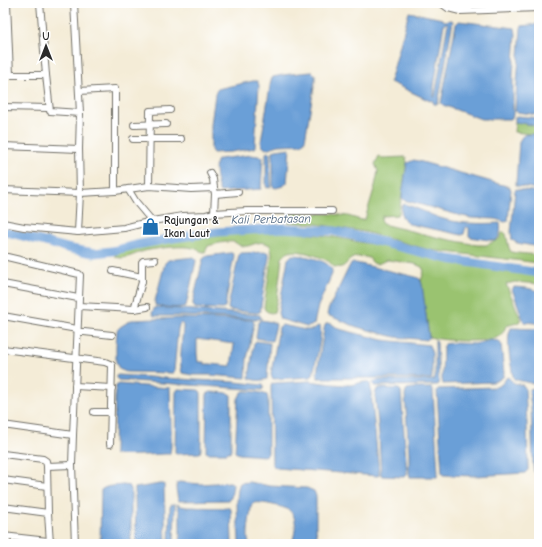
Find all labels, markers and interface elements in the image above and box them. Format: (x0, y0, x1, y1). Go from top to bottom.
north arrow (26, 26, 66, 66)
text: U (42, 30, 50, 43)
water label: Kali Perbatasan (231, 211, 311, 227)
place label: Rajungan & Ikan Laut (164, 214, 219, 240)
shop icon: Rajungan & Ikan Laut (141, 216, 161, 236)

